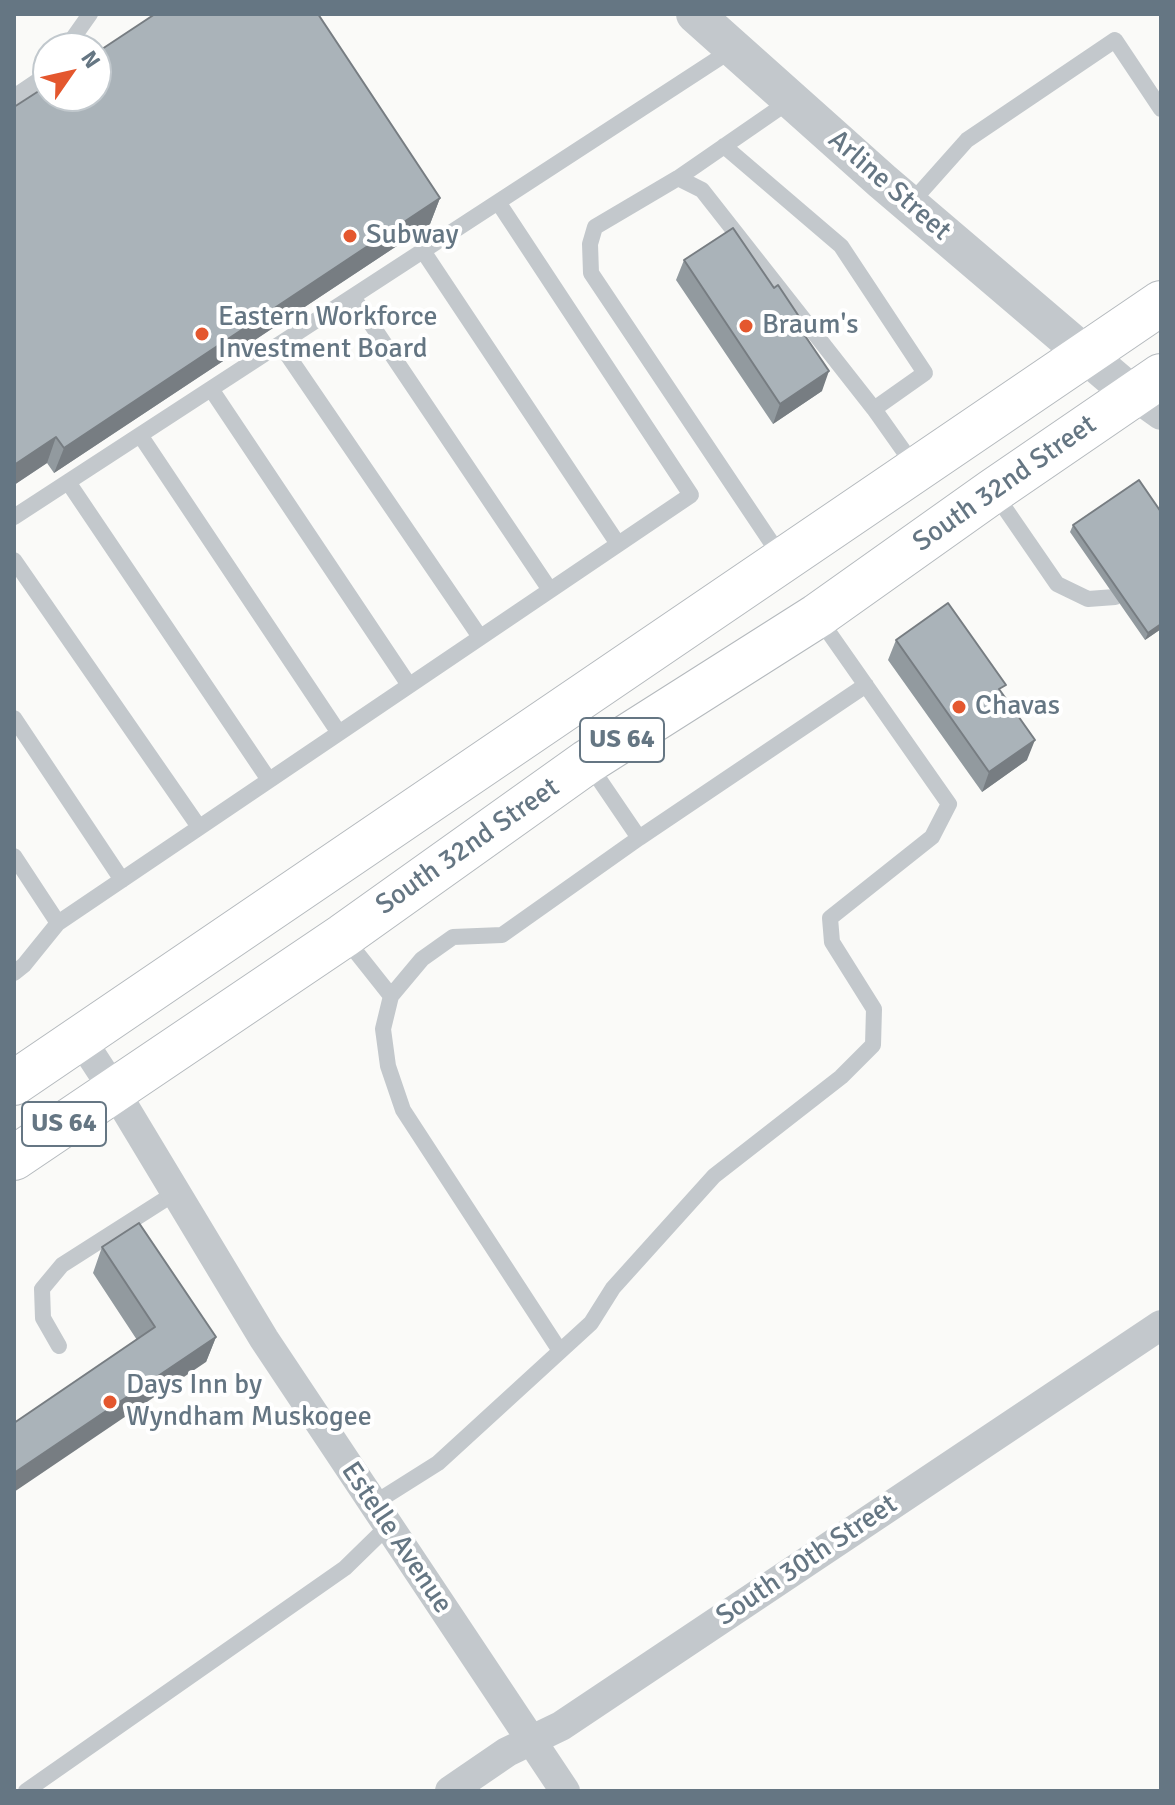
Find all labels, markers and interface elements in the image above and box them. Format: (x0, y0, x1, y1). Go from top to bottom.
north arrow (32, 32, 112, 112)
text: N (75, 46, 106, 73)
street label: Arline Street (821, 124, 957, 248)
place label: Subway (366, 219, 459, 253)
marker: Subway (341, 227, 359, 245)
place label: Eastern Workforce Investment Board (218, 301, 437, 367)
place label: Braum's (762, 309, 858, 343)
marker: Braum's (737, 317, 755, 335)
marker: Eastern Workforce Investment Board (193, 325, 211, 343)
street label: South 32nd Street (907, 408, 1103, 560)
place label: Chavas (975, 690, 1060, 724)
marker: Chavas (950, 698, 968, 716)
road number: US 64 (580, 718, 664, 762)
street label: South 32nd Street (370, 771, 566, 923)
road number: US 64 (22, 1102, 106, 1146)
place label: Days Inn by Wyndham Muskogee (126, 1369, 372, 1435)
marker: Days Inn by Wyndham Muskogee (101, 1393, 119, 1411)
street label: Estelle Avenue (333, 1456, 459, 1620)
street label: South 30th Street (710, 1488, 904, 1634)

